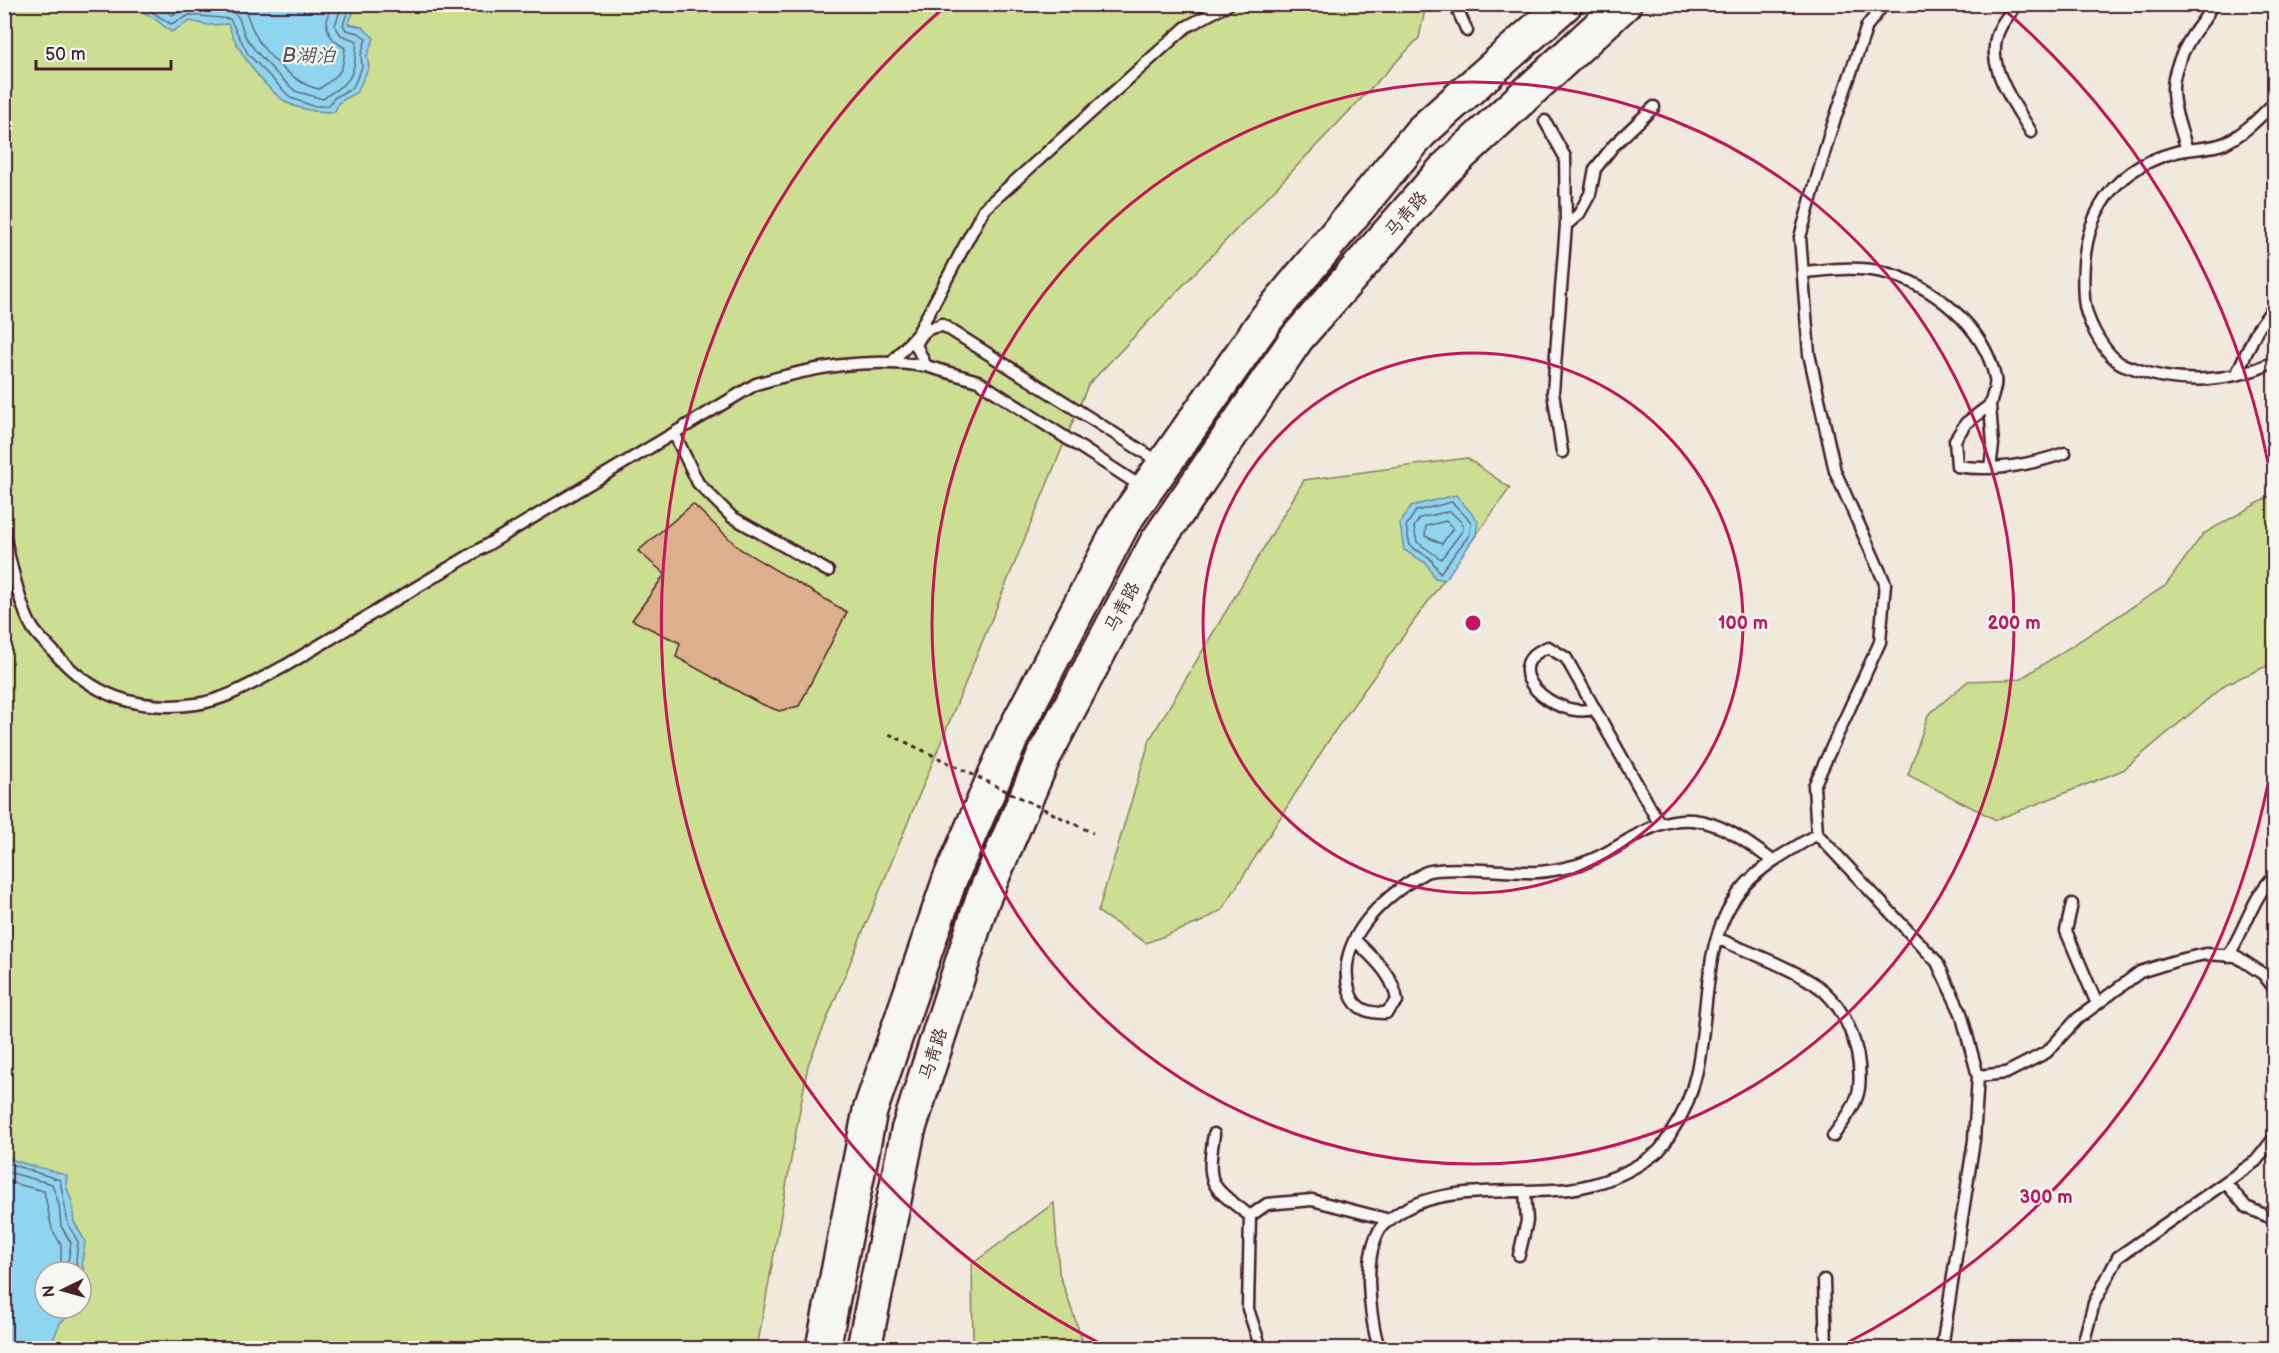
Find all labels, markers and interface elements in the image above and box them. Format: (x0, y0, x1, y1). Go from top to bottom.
scale bar (36, 33, 171, 71)
text: 50 m (45, 44, 86, 65)
water label: B湖泊 (282, 44, 337, 68)
street label: 马青路 (1381, 187, 1432, 242)
street label: 马青路 (1100, 578, 1144, 636)
centre of rings (1463, 613, 1483, 633)
text: 100 m (1718, 613, 1768, 634)
text: 200 m (1987, 613, 2041, 634)
street label: 马青路 (915, 1025, 952, 1083)
text: 300 m (2019, 1187, 2073, 1208)
north arrow (33, 1260, 93, 1320)
text: N (40, 1284, 60, 1298)

